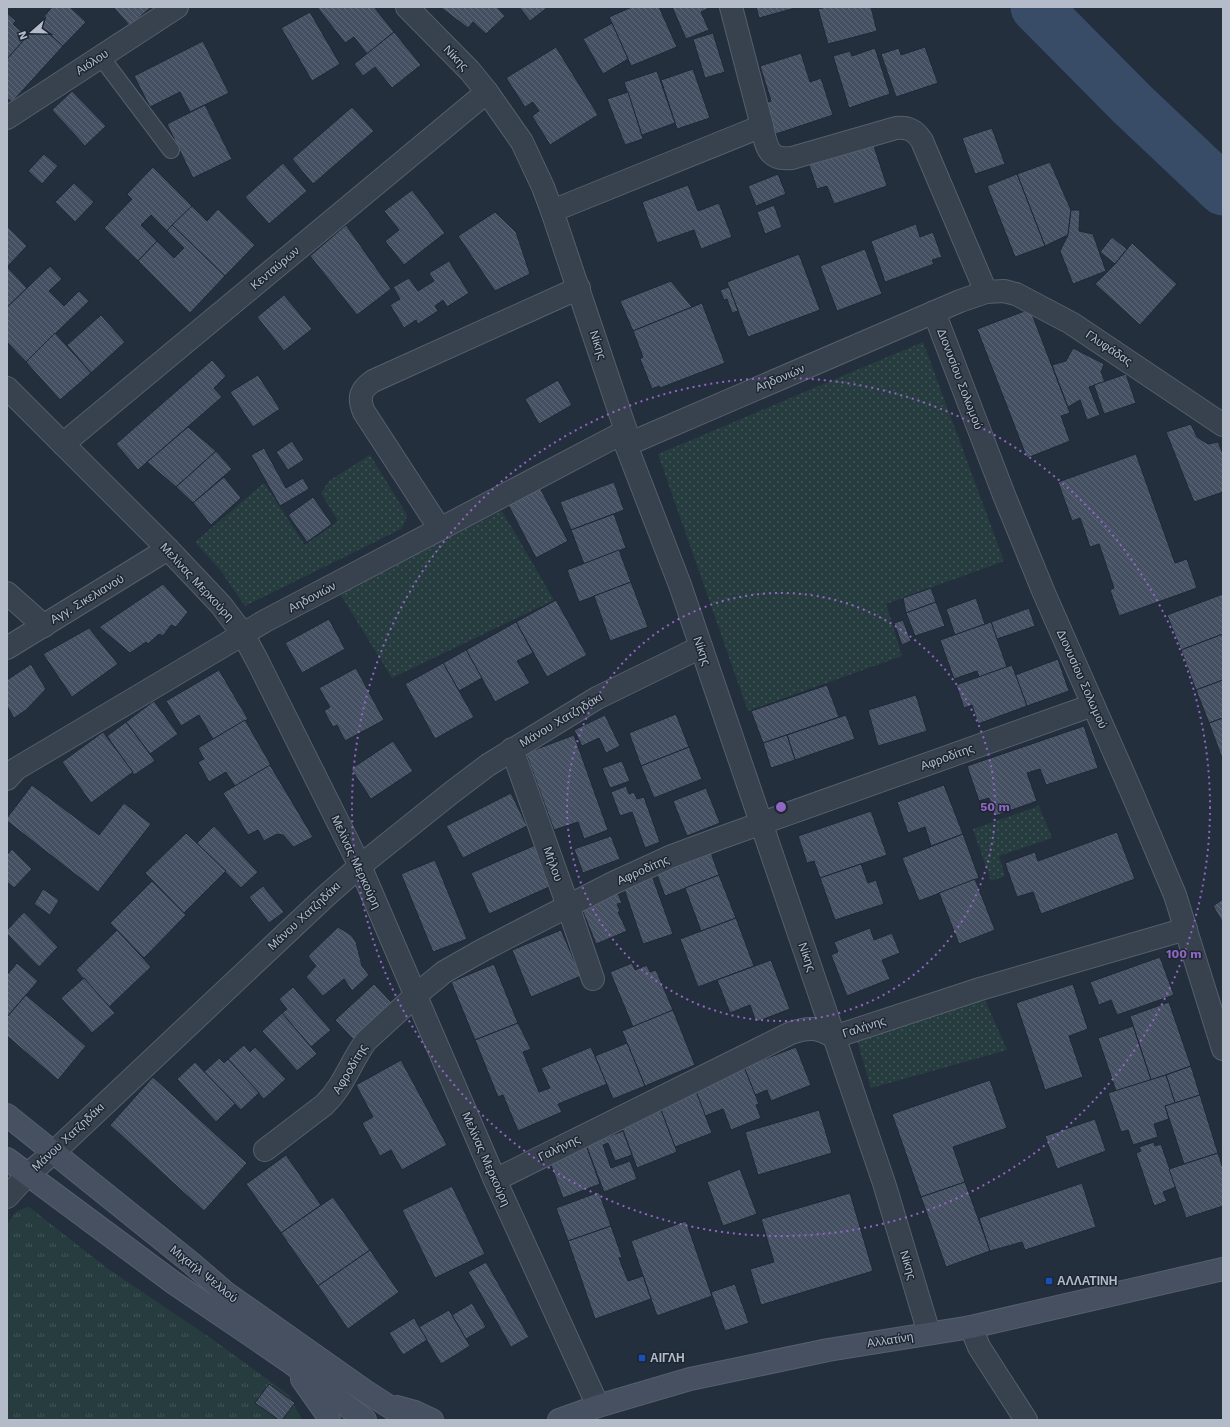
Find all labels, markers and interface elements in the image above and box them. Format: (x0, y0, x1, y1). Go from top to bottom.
north arrow (12, 12, 52, 52)
text: N (16, 29, 31, 41)
street label: Νίκης (441, 42, 472, 74)
street label: Αιόλου (73, 46, 111, 78)
street label: Κενταύρων (248, 243, 302, 293)
street label: Διονυσίου Σολωμού (934, 327, 986, 431)
street label: Γλυφάδας (1083, 327, 1135, 369)
street label: Νίκης (587, 329, 609, 362)
street label: Αηδονιών (753, 361, 807, 395)
street label: Μελίνας Μερκούρη (157, 540, 237, 624)
street label: Αγγ. Σικελιανού (48, 572, 126, 626)
street label: Αηδονιών (286, 579, 338, 615)
street label: Διονυσίου Σολωμού (1054, 627, 1110, 731)
street label: Νίκης (691, 635, 714, 668)
street label: Μάνου Χατζηδάκι (517, 690, 605, 750)
street label: Αφροδίτης (918, 741, 976, 773)
centre of rings (774, 800, 788, 814)
text: 50 m (980, 800, 1010, 814)
street label: Μελίνας Μερκούρη (328, 813, 384, 911)
street label: Μήλου (540, 845, 566, 883)
street label: Αφροδίτης (615, 852, 672, 888)
street label: Μάνου Χατζηδάκι (265, 879, 343, 953)
street label: Νίκης (796, 941, 819, 974)
text: 100 m (1166, 947, 1202, 961)
street label: Γαλήνης (841, 1013, 888, 1041)
street label: Αφροδίτης (330, 1041, 370, 1097)
street label: Μάνου Χατζηδάκι (29, 1100, 107, 1174)
street label: Μελίνας Μερκούρη (459, 1110, 513, 1208)
street label: Γαλήνης (536, 1132, 582, 1164)
street label: Μιχαήλ Ψελλού (167, 1243, 241, 1305)
street label: Νίκης (897, 1249, 919, 1281)
place label: ΑΛΛΑΤΙΝΗ (1057, 1274, 1117, 1288)
marker: ΑΛΛΑΤΙΝΗ (1044, 1276, 1054, 1286)
street label: Αλλατίνη (866, 1329, 914, 1351)
place label: ΑΙΓΛΗ (650, 1351, 685, 1365)
marker: ΑΙΓΛΗ (637, 1353, 647, 1363)

